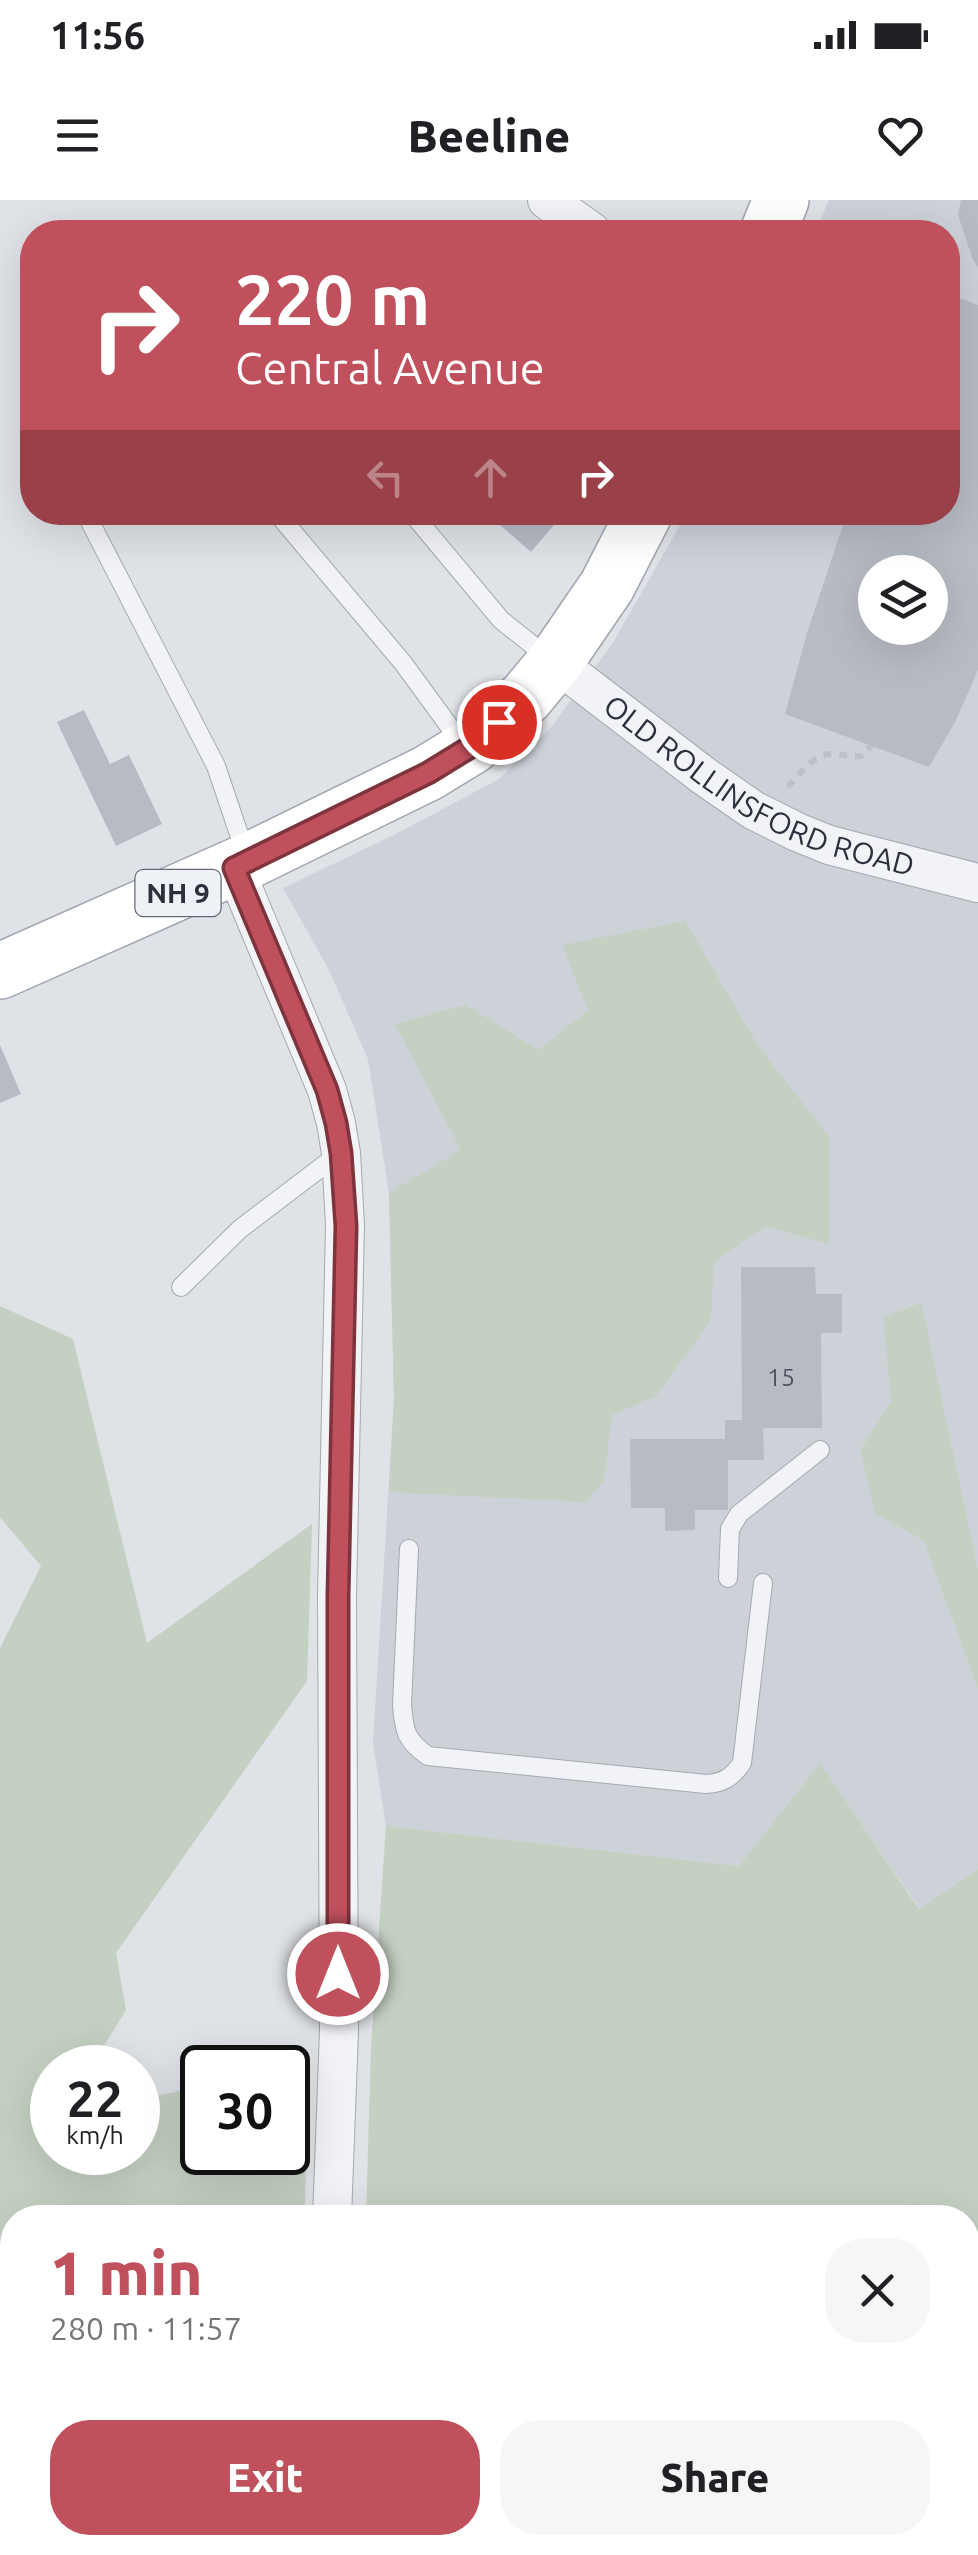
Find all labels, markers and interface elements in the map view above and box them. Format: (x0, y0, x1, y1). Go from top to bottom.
text: 11:56 (50, 14, 145, 56)
icon: menu (50, 108, 105, 163)
icon: heart (873, 108, 928, 163)
text: Beeline (408, 110, 570, 161)
icon: right (70, 260, 200, 390)
text: 220 m (235, 260, 430, 338)
text: Central Avenue (235, 342, 545, 393)
icon: left (358, 450, 413, 505)
icon: ahead (463, 450, 518, 505)
icon: right (568, 450, 623, 505)
map controls (858, 555, 948, 645)
button: layers (858, 555, 948, 645)
pin (457, 680, 542, 765)
street label: OLD ROLLINSFORD ROAD (598, 688, 918, 882)
icon: arrive (472, 695, 527, 750)
road number: NH 9 (136, 870, 220, 916)
house number: 15 (767, 1363, 795, 1391)
position arrow (286, 1922, 390, 2026)
speed limit sign: 30 (180, 2045, 310, 2175)
text: 22 (67, 2070, 123, 2126)
text: km/h (66, 2121, 124, 2149)
button: close (825, 2238, 930, 2343)
text: 1 min (50, 2239, 203, 2306)
text: 280 m · 11:57 (50, 2310, 242, 2346)
button: Exit (50, 2420, 480, 2535)
button: Share (500, 2420, 930, 2535)

